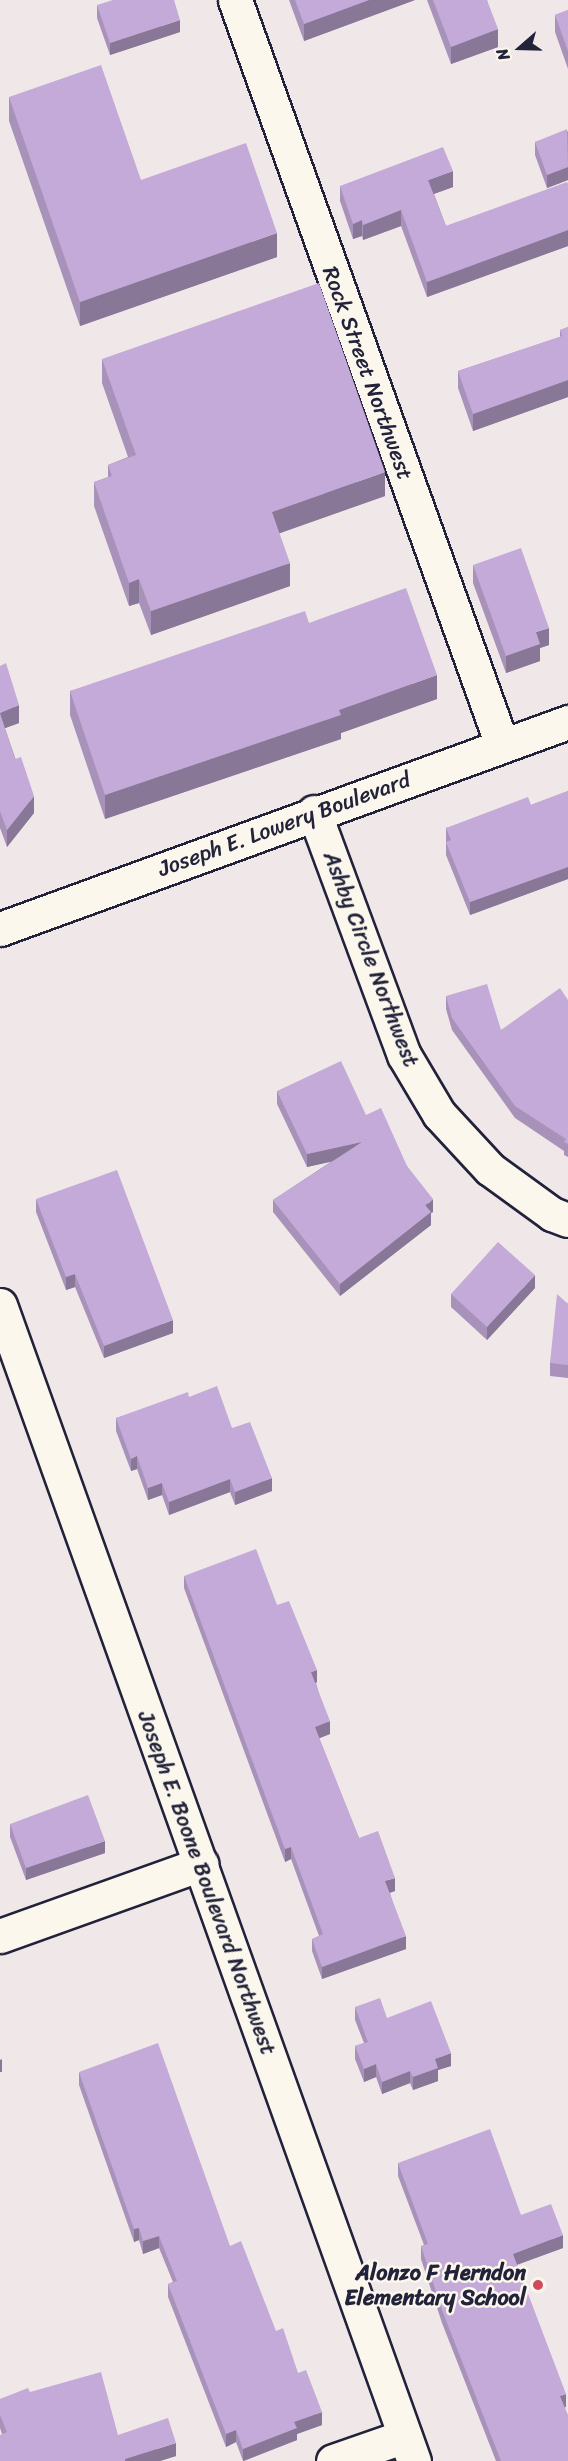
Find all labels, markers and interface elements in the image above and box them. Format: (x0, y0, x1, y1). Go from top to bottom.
north arrow (490, 18, 550, 78)
text: N (487, 44, 518, 64)
street label: Rock Street Northwest (317, 263, 419, 483)
street label: Joseph E. Lowery Boulevard (155, 766, 413, 882)
street label: Ashby Circle Northwest (317, 847, 425, 1071)
street label: Joseph E. Boone Boulevard Northwest (132, 1707, 282, 2059)
place label: Alonzo F Herndon Elementary School (344, 2259, 526, 2310)
marker: Alonzo F Herndon Elementary School (531, 2278, 545, 2292)

